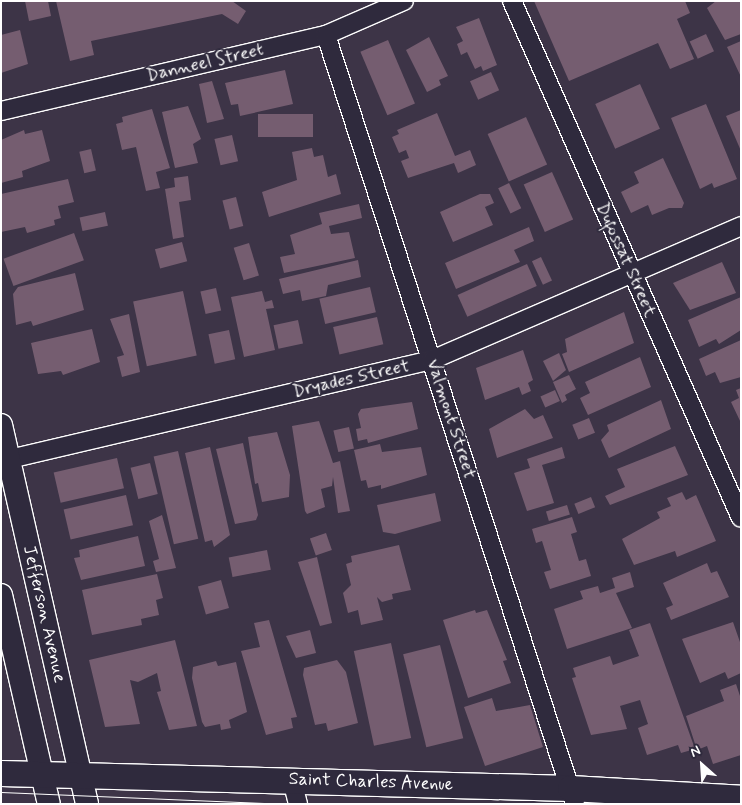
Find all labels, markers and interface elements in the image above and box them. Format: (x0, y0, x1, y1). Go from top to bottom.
street label: Danneel Street (143, 39, 267, 87)
street label: Dufossat Street (591, 199, 661, 321)
street label: Dryades Street (291, 355, 411, 403)
street label: Valmont Street (422, 357, 480, 481)
street label: Jefferson Avenue (18, 543, 70, 685)
north arrow (677, 740, 727, 790)
text: N (687, 741, 704, 762)
street label: Saint Charles Avenue (286, 768, 456, 796)

